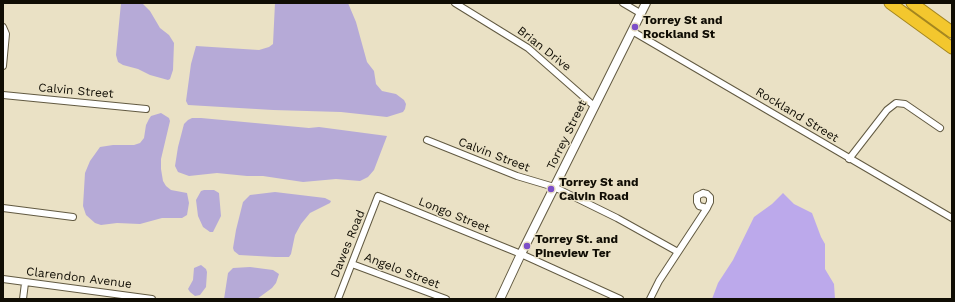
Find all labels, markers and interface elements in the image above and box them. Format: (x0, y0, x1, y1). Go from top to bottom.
place label: Torrey St and Rockland St (643, 13, 722, 41)
marker: Torrey St and Rockland St (630, 22, 640, 32)
street label: Brian Drive (514, 24, 574, 74)
street label: Calvin Street (38, 81, 114, 101)
street label: Rockland Street (753, 85, 841, 145)
street label: Torrey Street (544, 98, 590, 172)
street label: Calvin Street (456, 135, 532, 175)
place label: Torrey St and Calvin Road (559, 175, 638, 203)
marker: Torrey St and Calvin Road (546, 184, 556, 194)
street label: Longo Street (416, 194, 492, 236)
street label: Dawes Road (328, 208, 368, 280)
place label: Torrey St. and Pineview Ter (535, 232, 618, 260)
marker: Torrey St. and Pineview Ter (522, 241, 532, 251)
street label: Angelo Street (362, 250, 442, 292)
street label: Clarendon Avenue (25, 264, 133, 292)

